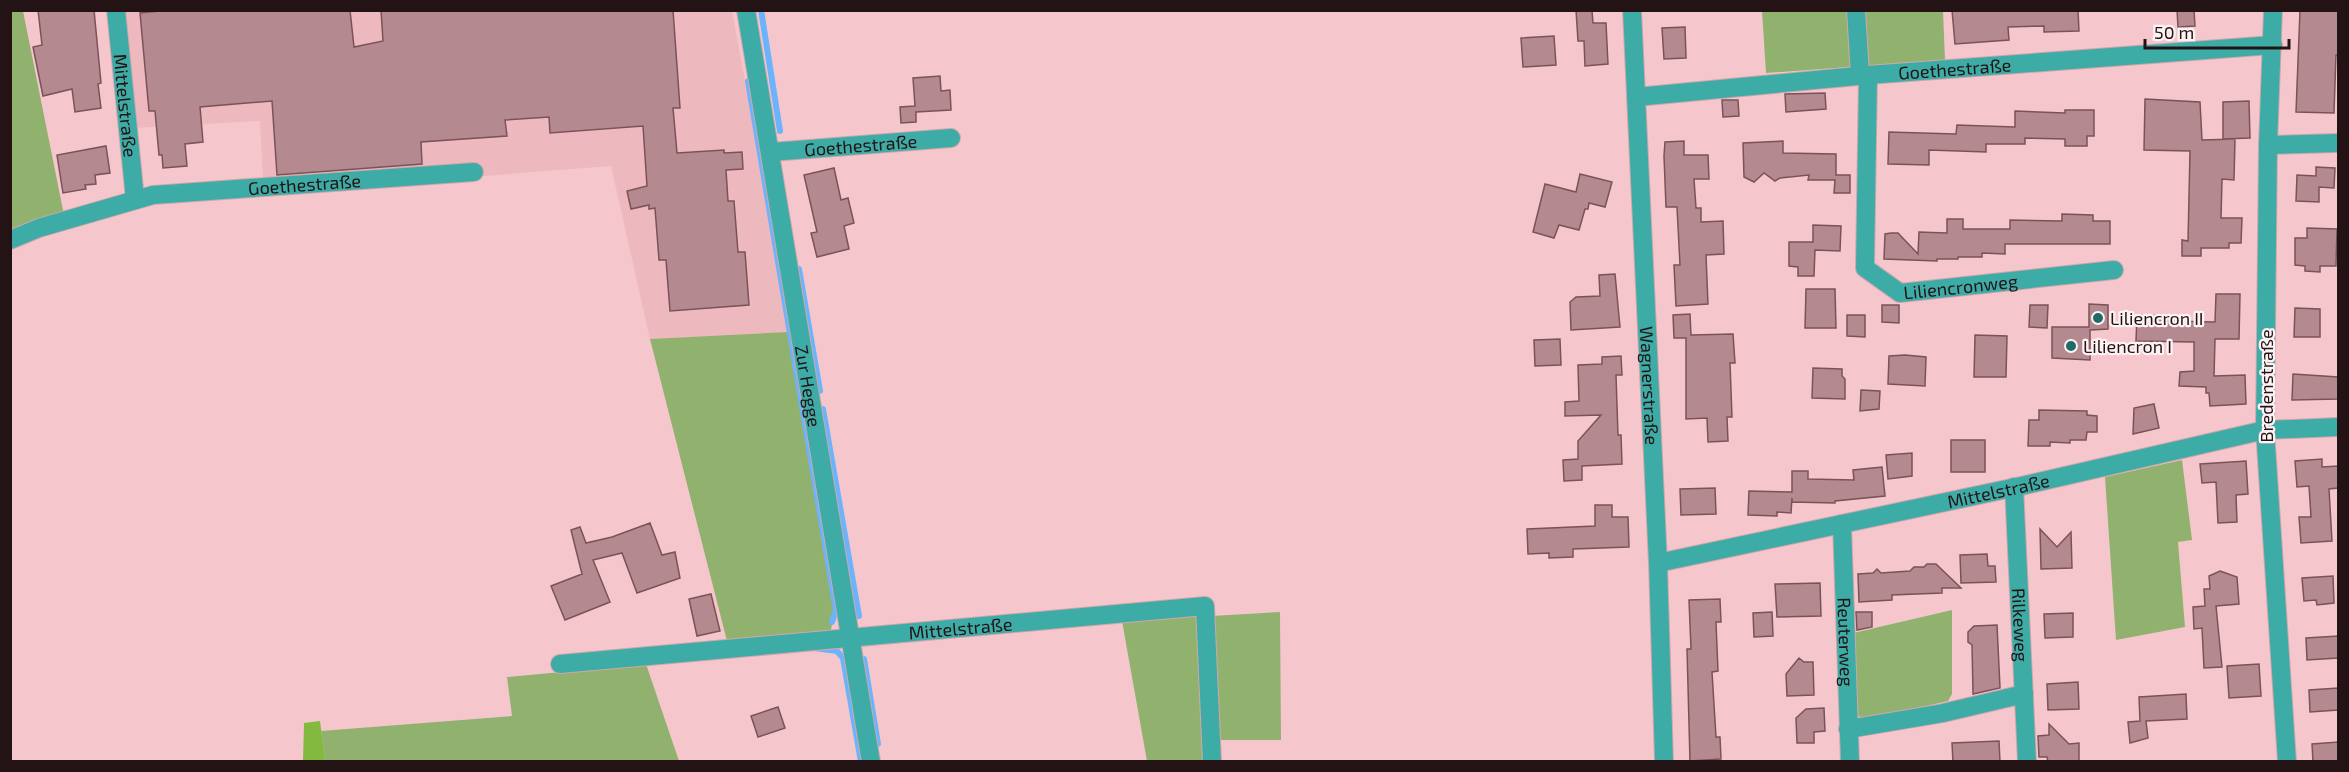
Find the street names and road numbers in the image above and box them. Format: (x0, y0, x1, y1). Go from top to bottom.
street label: Mittelstraße (109, 53, 142, 158)
street label: Goethestraße (1897, 53, 2012, 84)
street label: Goethestraße (803, 130, 918, 160)
street label: Goethestraße (247, 169, 362, 199)
street label: Liliencronweg (1902, 269, 2019, 304)
street label: Wagnerstraße (1636, 326, 1663, 446)
street label: Bredenstraße (2255, 329, 2277, 443)
street label: Zur Hegge (791, 343, 826, 428)
street label: Mittelstraße (1945, 469, 2052, 512)
street label: Rilkeweg (2008, 587, 2033, 662)
street label: Reuterweg (1833, 597, 1858, 687)
street label: Mittelstraße (908, 612, 1013, 644)

